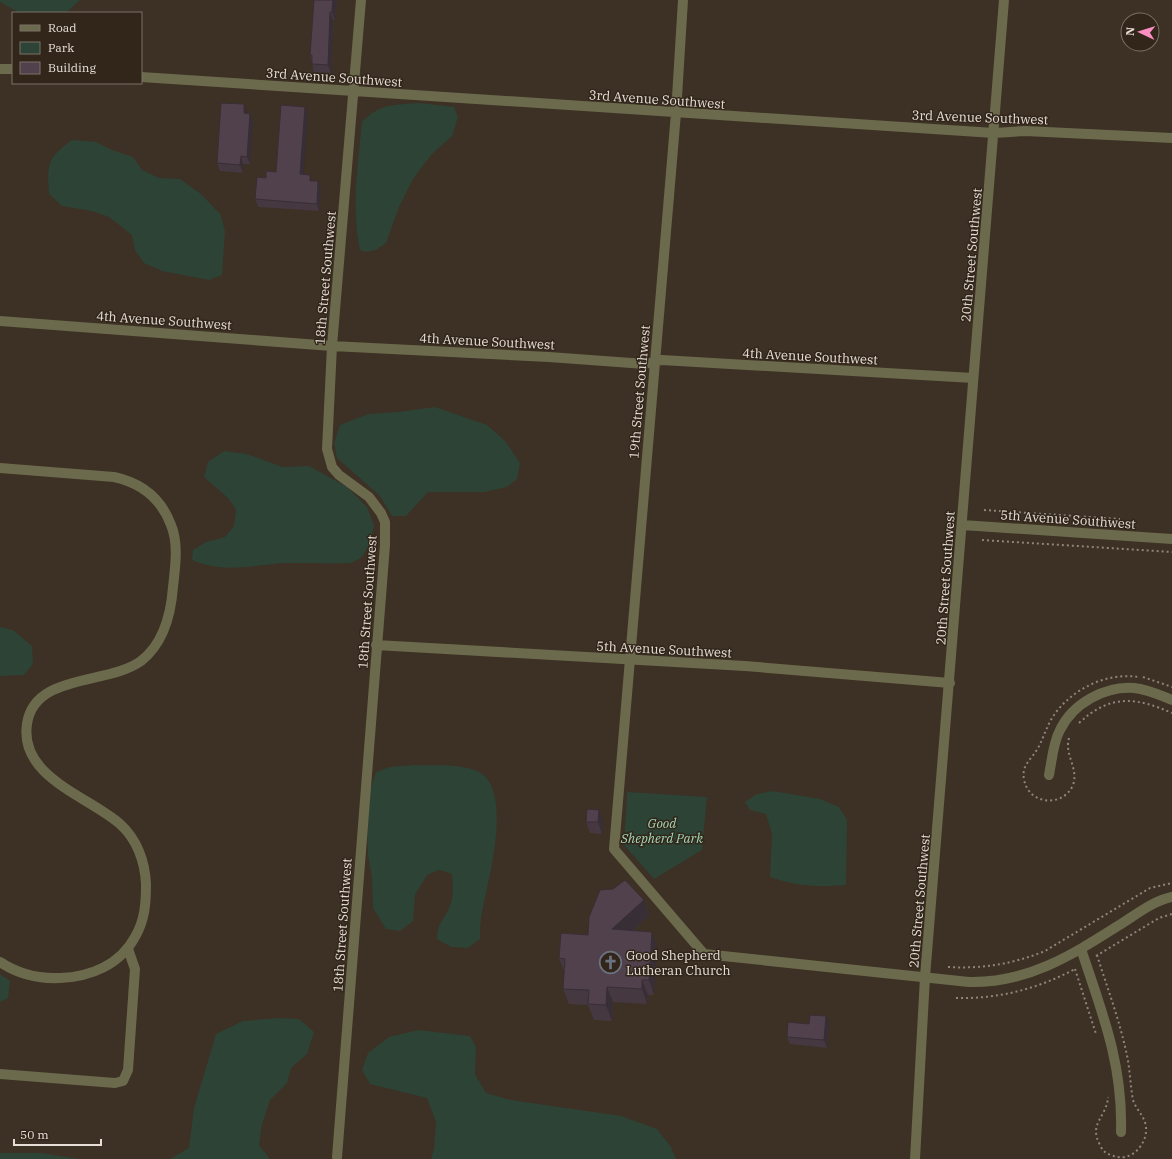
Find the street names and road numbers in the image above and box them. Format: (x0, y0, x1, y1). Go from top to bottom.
street label: 3rd Avenue Southwest (265, 64, 403, 91)
street label: 3rd Avenue Southwest (588, 86, 726, 113)
street label: 3rd Avenue Southwest (911, 107, 1049, 128)
street label: 20th Street Southwest (957, 187, 986, 323)
street label: 18th Street Southwest (311, 210, 340, 346)
street label: 4th Avenue Southwest (96, 307, 233, 334)
street label: 19th Street Southwest (625, 324, 654, 460)
street label: 4th Avenue Southwest (419, 329, 556, 354)
street label: 4th Avenue Southwest (742, 344, 879, 369)
street label: 5th Avenue Southwest (1000, 506, 1137, 533)
street label: 20th Street Southwest (932, 510, 959, 646)
street label: 18th Street Southwest (354, 534, 381, 670)
street label: 5th Avenue Southwest (596, 637, 733, 662)
street label: 20th Street Southwest (905, 833, 934, 969)
street label: 18th Street Southwest (329, 857, 356, 993)

